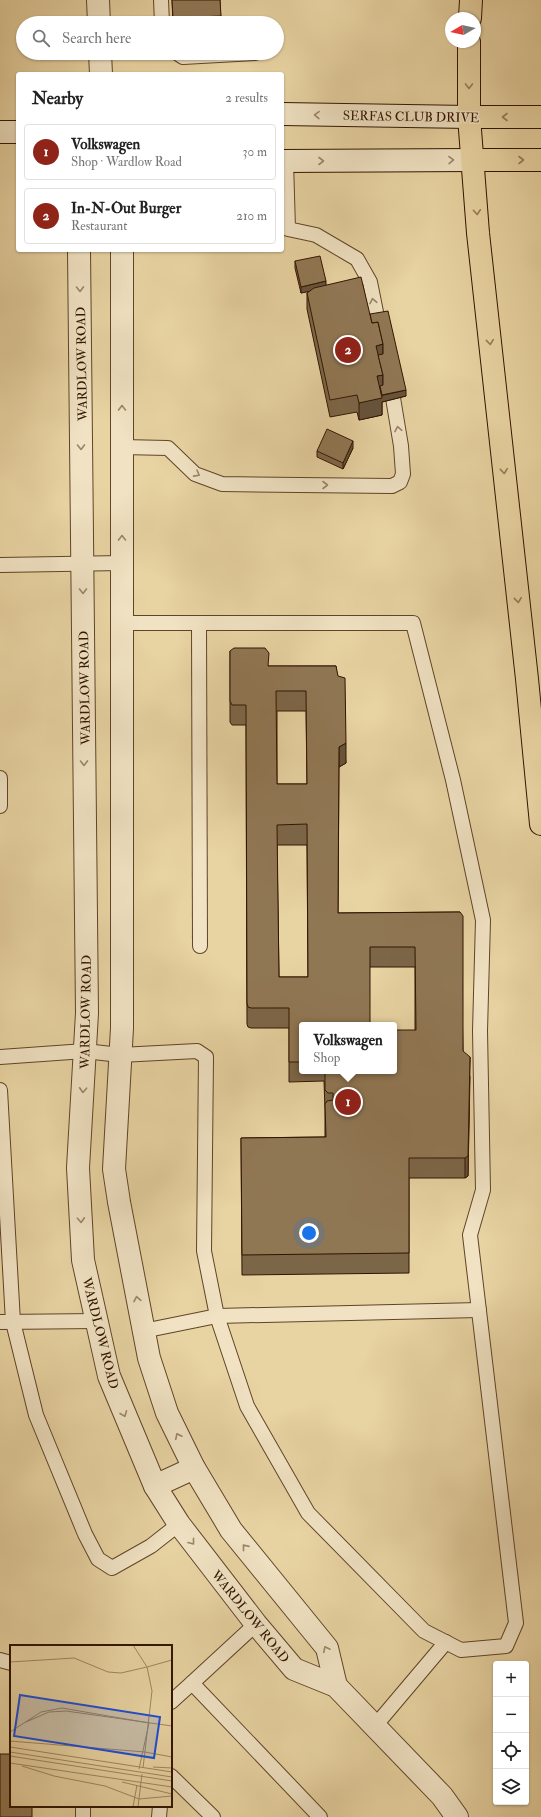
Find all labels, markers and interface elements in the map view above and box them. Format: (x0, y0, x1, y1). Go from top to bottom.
north arrow (445, 12, 481, 48)
search box (16, 16, 284, 60)
icon: search (30, 27, 52, 49)
text: Search here (62, 29, 131, 48)
one-way arrow (465, 83, 473, 89)
text: Nearby (32, 88, 83, 109)
text: 2 results (225, 90, 268, 106)
street label: SERFAS CLUB DRIVE (343, 108, 479, 126)
one-way arrow (314, 111, 320, 119)
one-way arrow (502, 113, 508, 121)
text: Volkswagen (71, 135, 140, 154)
text: 1 (44, 144, 48, 160)
text: 30 m (243, 144, 267, 160)
text: Shop · Wardlow Road (71, 154, 182, 170)
one-way arrow (448, 156, 454, 164)
one-way arrow (518, 156, 524, 164)
one-way arrow (318, 157, 324, 165)
text: In-N-Out Burger (71, 199, 181, 218)
text: 2 (43, 208, 49, 224)
text: 210 m (236, 208, 267, 224)
one-way arrow (472, 209, 481, 215)
text: Restaurant (71, 218, 127, 234)
one-way arrow (76, 286, 84, 292)
one-way arrow (370, 298, 378, 304)
street label: WARDLOW ROAD (73, 307, 91, 422)
pin: 2 (335, 335, 361, 365)
one-way arrow (485, 339, 494, 345)
one-way arrow (118, 405, 126, 411)
one-way arrow (394, 426, 402, 432)
one-way arrow (77, 444, 85, 450)
one-way arrow (499, 468, 508, 474)
one-way arrow (193, 469, 200, 476)
one-way arrow (322, 481, 328, 489)
one-way arrow (118, 535, 126, 541)
one-way arrow (79, 588, 87, 594)
one-way arrow (514, 597, 523, 603)
street label: WARDLOW ROAD (76, 631, 94, 746)
one-way arrow (80, 760, 89, 766)
street label: WARDLOW ROAD (77, 955, 95, 1070)
popup (299, 1022, 397, 1074)
text: Volkswagen (313, 1031, 383, 1050)
text: Shop (313, 1050, 340, 1066)
one-way arrow (78, 1087, 87, 1093)
pin: 1 (335, 1087, 361, 1117)
one-way arrow (76, 1217, 85, 1223)
your location (299, 1223, 319, 1243)
street label: WARDLOW ROAD (78, 1275, 122, 1391)
one-way arrow (133, 1295, 142, 1302)
one-way arrow (120, 1410, 128, 1417)
one-way arrow (175, 1433, 183, 1440)
one-way arrow (187, 1537, 194, 1544)
one-way arrow (243, 1544, 250, 1552)
street label: WARDLOW ROAD (207, 1566, 292, 1666)
inset map (10, 1645, 172, 1807)
one-way arrow (323, 1645, 331, 1653)
map controls (493, 1661, 529, 1805)
button: + (493, 1661, 529, 1697)
button: − (493, 1697, 529, 1733)
button: locate (493, 1733, 529, 1769)
button: layers (493, 1769, 529, 1805)

